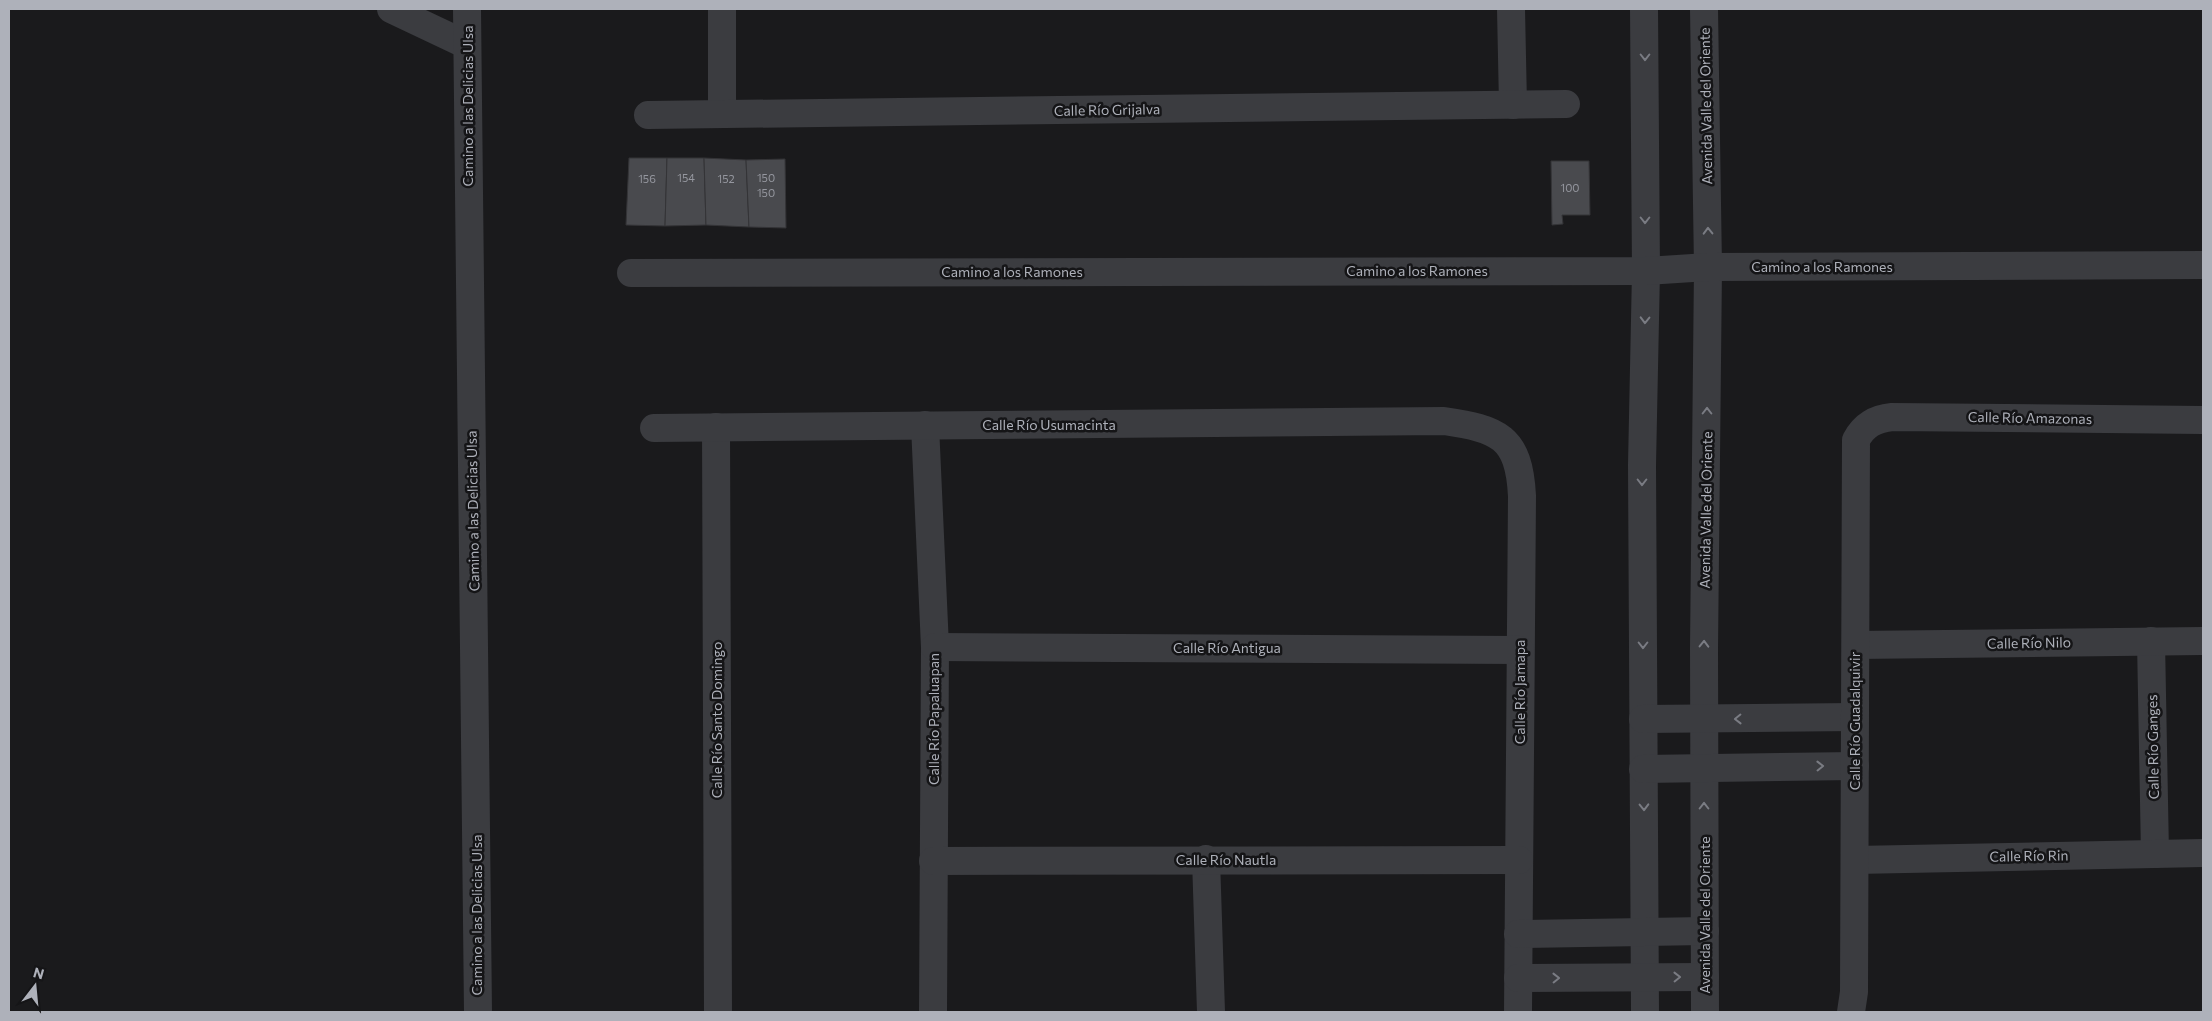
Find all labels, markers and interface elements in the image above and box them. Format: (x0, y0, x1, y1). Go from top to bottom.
street label: Camino a las Delicias Ulsa (459, 26, 476, 186)
street label: Avenida Valle del Oriente (1696, 27, 1715, 185)
one-way arrow (1639, 54, 1650, 62)
street label: Calle Río Grijalva (1054, 100, 1160, 119)
house number: 154 (677, 171, 695, 184)
house number: 150 (757, 171, 775, 184)
house number: 156 (638, 172, 656, 185)
house number: 152 (717, 172, 735, 185)
house number: 100 (1560, 181, 1580, 194)
house number: 150 (757, 186, 775, 199)
one-way arrow (1640, 216, 1650, 224)
one-way arrow (1702, 227, 1713, 235)
street label: Camino a los Ramones (1751, 258, 1893, 275)
street label: Camino a los Ramones (1346, 262, 1488, 279)
street label: Camino a los Ramones (941, 263, 1083, 280)
one-way arrow (1639, 316, 1650, 324)
one-way arrow (1702, 407, 1712, 414)
street label: Calle Río Amazonas (1968, 408, 2092, 427)
street label: Calle Río Usumacinta (982, 416, 1116, 433)
street label: Camino a las Delicias Ulsa (463, 430, 482, 592)
street label: Avenida Valle del Oriente (1696, 431, 1715, 589)
one-way arrow (1637, 478, 1647, 486)
street label: Calle Río Nilo (1987, 633, 2071, 652)
street label: Calle Río Antigua (1173, 639, 1281, 656)
one-way arrow (1699, 639, 1709, 647)
street label: Calle Río Jamapa (1511, 640, 1528, 744)
one-way arrow (1638, 641, 1648, 649)
street label: Calle Río Santo Domingo (708, 642, 725, 798)
street label: Calle Río Guadalquivir (1846, 651, 1863, 790)
street label: Calle Río Papaluapan (925, 653, 942, 785)
street label: Calle Río Ganges (2143, 694, 2162, 800)
one-way arrow (1733, 714, 1741, 724)
one-way arrow (1816, 761, 1824, 772)
one-way arrow (1699, 802, 1709, 810)
one-way arrow (1638, 803, 1649, 811)
street label: Camino a las Delicias Ulsa (468, 835, 485, 995)
street label: Avenida Valle del Oriente (1696, 836, 1713, 994)
street label: Calle Río Rin (1989, 846, 2069, 865)
street label: Calle Río Nautla (1176, 851, 1276, 868)
north arrow (10, 961, 60, 1011)
text: N (31, 963, 46, 983)
one-way arrow (1674, 972, 1681, 982)
one-way arrow (1552, 973, 1560, 983)

